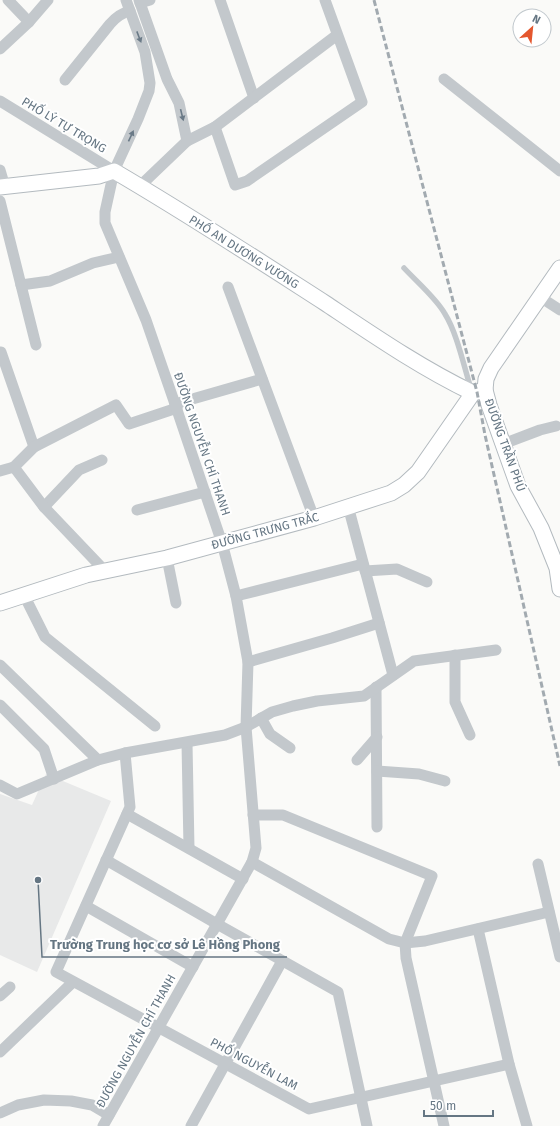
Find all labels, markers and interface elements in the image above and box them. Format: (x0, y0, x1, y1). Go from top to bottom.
north arrow (512, 8, 552, 48)
text: N (530, 12, 543, 27)
one-way arrow (137, 31, 143, 43)
street label: PHỐ LÝ TỰ TRỌNG (19, 92, 110, 156)
one-way arrow (179, 108, 185, 121)
one-way arrow (128, 130, 134, 142)
street label: PHỐ AN DƯƠNG VƯƠNG (186, 210, 303, 292)
street label: ĐƯỜNG NGUYỄN CHÍ THANH (171, 370, 235, 517)
street label: ĐƯỜNG TRẦN PHÚ (482, 395, 531, 493)
street label: ĐƯỜNG TRƯNG TRẮC (209, 506, 321, 552)
callout: Trường Trung học cơ sở Lê Hồng Phong (42, 932, 287, 957)
text: Trường Trung học cơ sở Lê Hồng Phong (50, 936, 281, 952)
street label: ĐƯỜNG NGUYỄN CHÍ THANH (92, 971, 179, 1110)
street label: PHỐ NGUYỄN LAM (208, 1032, 301, 1093)
scale bar (424, 1092, 493, 1118)
text: 50 m (430, 1099, 456, 1113)

